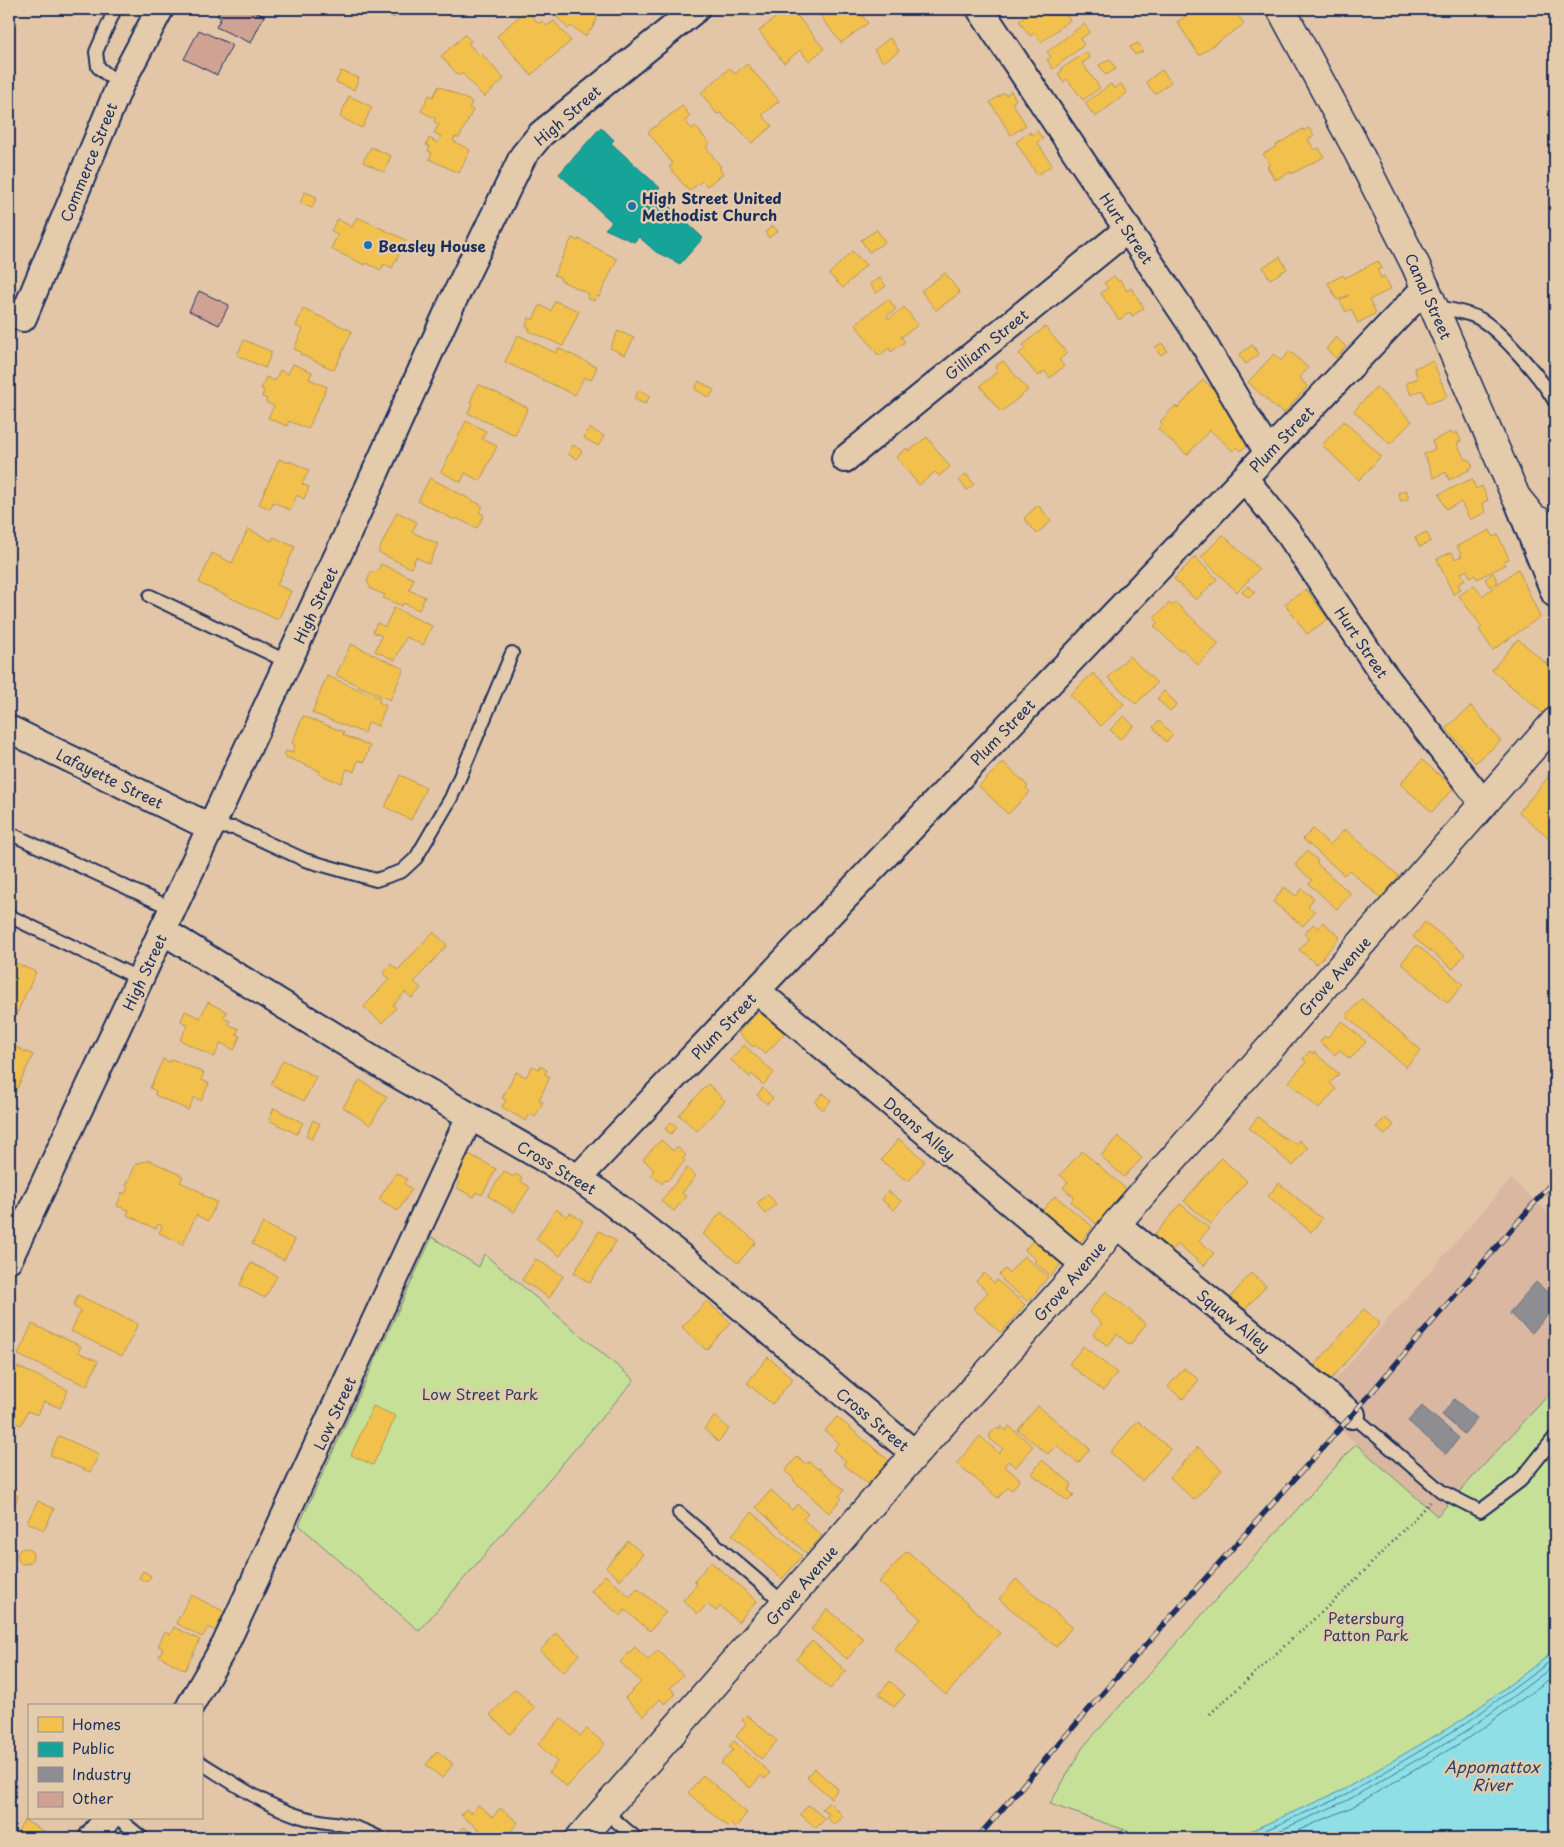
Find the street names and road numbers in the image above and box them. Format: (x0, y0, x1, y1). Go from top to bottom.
street label: High Street (528, 79, 606, 151)
street label: Commerce Street (54, 99, 122, 225)
street label: Hurt Street (1095, 188, 1159, 268)
street label: Canal Street (1400, 249, 1458, 343)
street label: Gilliam Street (939, 303, 1033, 385)
street label: Plum Street (1243, 400, 1319, 478)
street label: High Street (287, 563, 343, 647)
street label: Hurt Street (1330, 602, 1394, 682)
street label: Plum Street (964, 693, 1040, 771)
street label: Lafayette Street (53, 742, 167, 814)
street label: High Street (116, 930, 172, 1014)
street label: Grove Avenue (1293, 931, 1375, 1021)
street label: Plum Street (685, 987, 761, 1065)
street label: Doans Alley (879, 1091, 961, 1165)
street label: Cross Street (513, 1134, 601, 1200)
street label: Grove Avenue (1028, 1236, 1110, 1326)
street label: Squaw Alley (1192, 1283, 1276, 1357)
street label: Low Street (307, 1372, 361, 1454)
street label: Cross Street (832, 1382, 914, 1456)
street label: Grove Avenue (760, 1540, 842, 1630)

